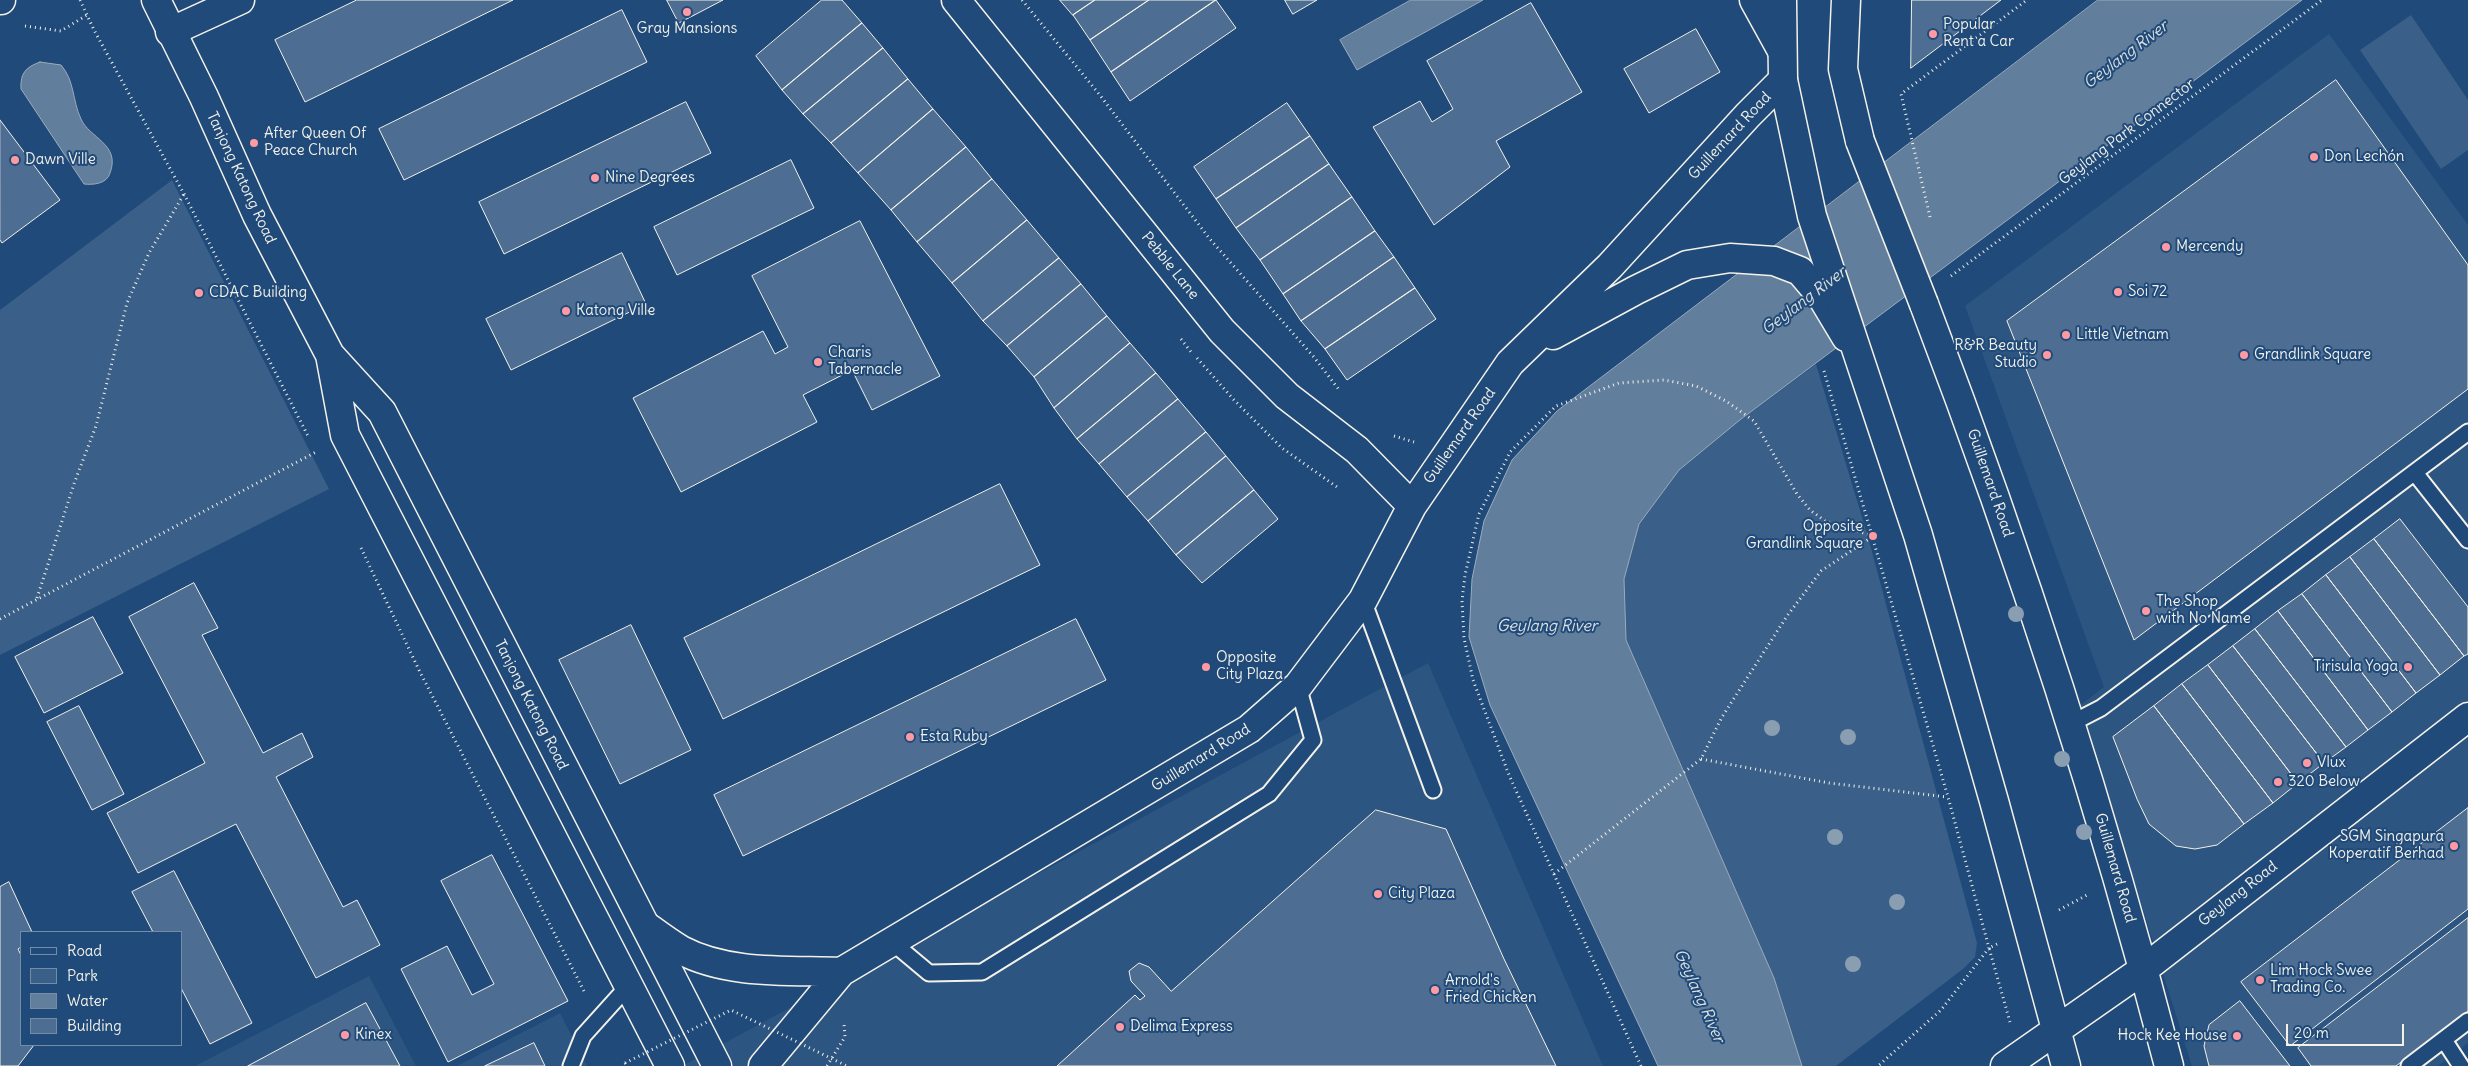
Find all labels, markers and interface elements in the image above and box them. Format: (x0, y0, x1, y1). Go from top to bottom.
marker: Gray Mansions (681, 6, 693, 18)
place label: Popular Rent a Car (1943, 16, 2014, 51)
water label: Geylang River (2080, 17, 2172, 93)
place label: Gray Mansions (637, 20, 737, 38)
marker: Popular Rent a Car (1927, 28, 1939, 40)
street label: Geylang Park Connector (2056, 75, 2198, 189)
street label: Guillemard Road (1685, 89, 1775, 183)
street label: Tanjong Katong Road (203, 109, 279, 247)
place label: After Queen Of Peace Church (264, 125, 366, 160)
marker: After Queen Of Peace Church (248, 137, 260, 149)
place label: Don Lechón (2324, 148, 2405, 166)
place label: Dawn Ville (25, 151, 96, 169)
marker: Don Lechón (2308, 151, 2320, 163)
marker: Dawn Ville (9, 154, 21, 166)
place label: Nine Degrees (605, 169, 695, 187)
marker: Nine Degrees (589, 172, 601, 184)
street label: Pebble Lane (1137, 229, 1203, 303)
place label: Mercendy (2176, 238, 2244, 256)
marker: Mercendy (2160, 241, 2172, 253)
water label: Geylang River (1758, 263, 1850, 339)
place label: Soi 72 (2128, 283, 2167, 301)
place label: CDAC Building (209, 284, 307, 302)
marker: Soi 72 (2112, 286, 2124, 298)
marker: CDAC Building (193, 287, 205, 299)
place label: Katong Ville (576, 302, 655, 320)
marker: Katong Ville (560, 305, 572, 317)
place label: Little Vietnam (2076, 326, 2169, 344)
marker: Little Vietnam (2060, 329, 2072, 341)
place label: R&R Beauty Studio (1954, 337, 2037, 372)
place label: Charis Tabernacle (828, 344, 902, 379)
place label: Grandlink Square (2254, 346, 2371, 364)
marker: R&R Beauty Studio (2041, 349, 2053, 361)
marker: Grandlink Square (2238, 349, 2250, 361)
marker: Charis Tabernacle (812, 356, 824, 368)
street label: Guillemard Road (1420, 385, 1500, 487)
street label: Guillemard Road (1963, 427, 2017, 539)
place label: Opposite Grandlink Square (1746, 518, 1863, 553)
marker: Opposite Grandlink Square (1867, 530, 1879, 542)
place label: The Shop with No Name (2156, 593, 2251, 628)
marker: The Shop with No Name (2140, 605, 2152, 617)
water label: Geylang River (1497, 616, 1597, 636)
street label: Tanjong Katong Road (490, 637, 572, 773)
place label: Opposite City Plaza (1216, 649, 1283, 684)
place label: Tirisula Yoga (2314, 658, 2398, 676)
marker: Opposite City Plaza (1200, 661, 1212, 673)
marker: Tirisula Yoga (2402, 661, 2414, 673)
street label: Guillemard Road (1148, 720, 1254, 796)
place label: Esta Ruby (920, 728, 988, 746)
marker: Esta Ruby (904, 731, 916, 743)
place label: Vlux (2317, 754, 2346, 772)
marker: Vlux (2301, 757, 2313, 769)
place label: 320 Below (2288, 773, 2360, 791)
marker: 320 Below (2272, 776, 2284, 788)
street label: Guillemard Road (2091, 811, 2139, 925)
place label: SGM Singapura Koperatif Berhad (2328, 828, 2444, 863)
marker: SGM Singapura Koperatif Berhad (2448, 840, 2460, 852)
street label: Geylang Road (2195, 858, 2281, 930)
place label: City Plaza (1388, 885, 1455, 903)
marker: City Plaza (1372, 888, 1384, 900)
legend (20, 931, 182, 1046)
text: Road (67, 941, 102, 960)
water label: Geylang River (1670, 946, 1728, 1046)
place label: Lim Hock Swee Trading Co. (2270, 962, 2372, 997)
text: Park (67, 966, 98, 985)
place label: Arnold's Fried Chicken (1445, 972, 1537, 1007)
marker: Lim Hock Swee Trading Co. (2254, 974, 2266, 986)
marker: Arnold's Fried Chicken (1429, 984, 1441, 996)
text: Water (67, 991, 108, 1010)
scale bar (2288, 1014, 2406, 1046)
text: Building (67, 1016, 122, 1035)
place label: Delima Express (1130, 1018, 1233, 1036)
marker: Delima Express (1114, 1021, 1126, 1033)
text: 20 m (2294, 1023, 2329, 1042)
place label: Kinex (355, 1026, 392, 1044)
place label: Hock Kee House (2117, 1027, 2227, 1045)
marker: Kinex (339, 1029, 351, 1041)
marker: Hock Kee House (2231, 1030, 2243, 1042)

